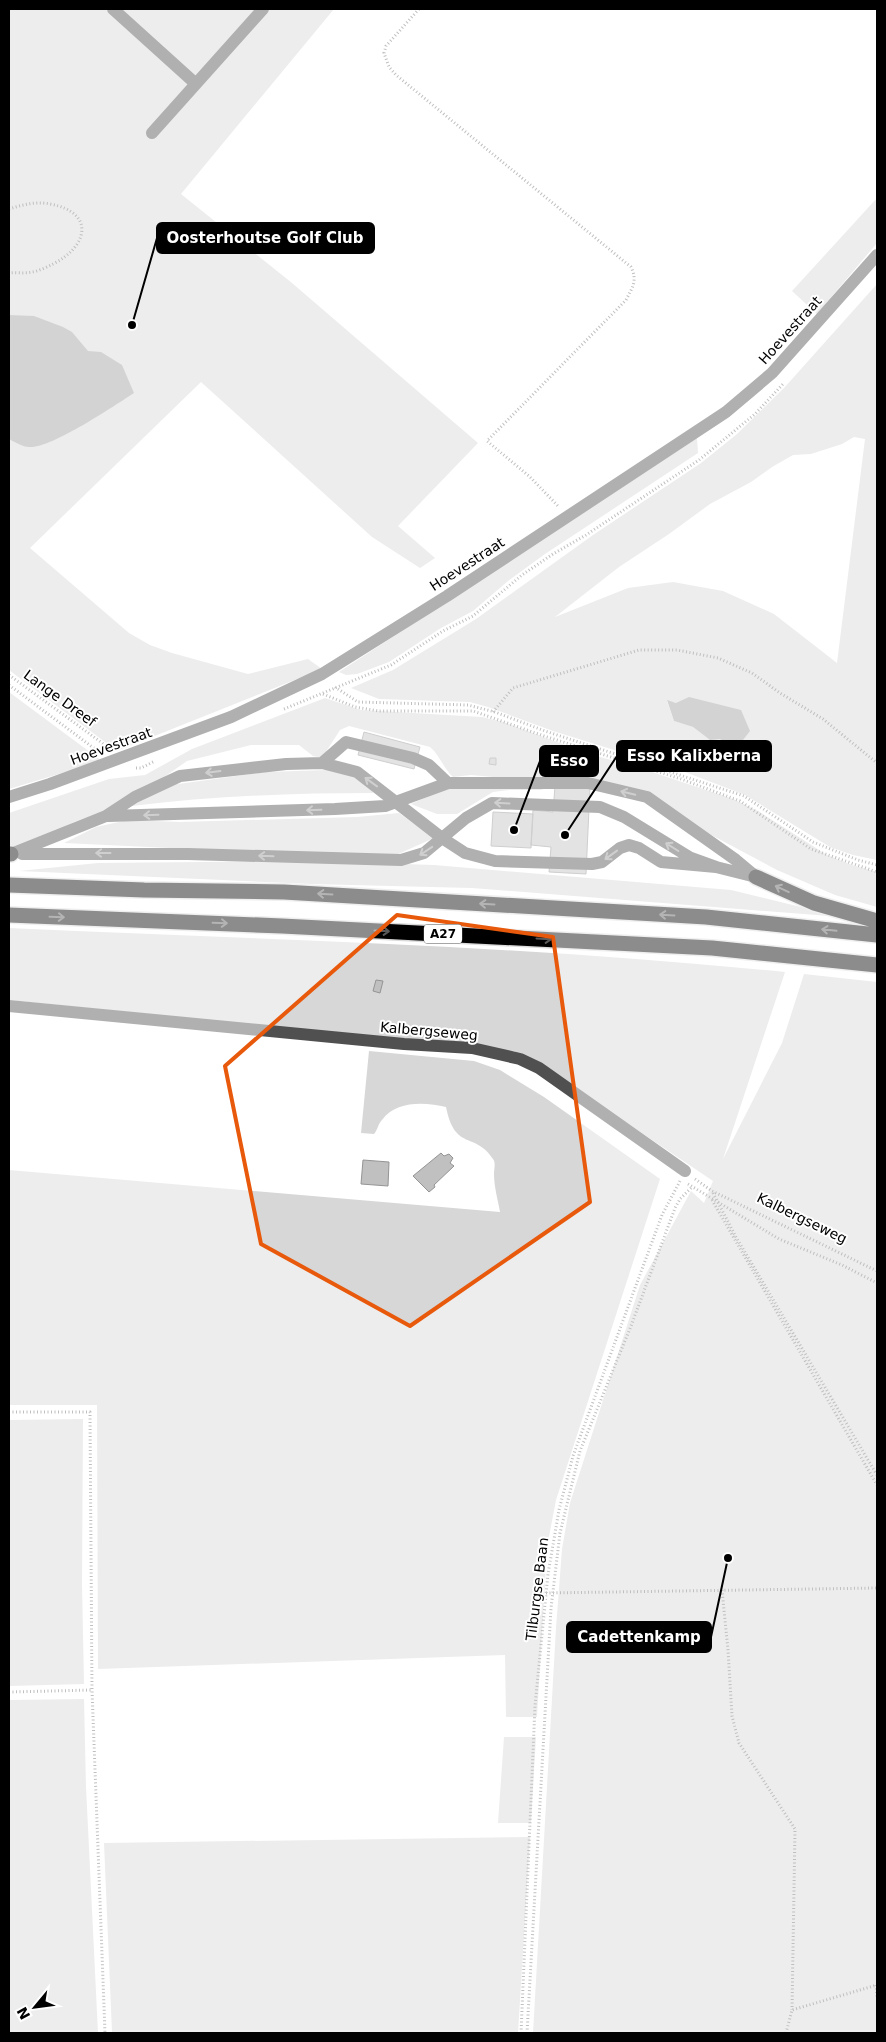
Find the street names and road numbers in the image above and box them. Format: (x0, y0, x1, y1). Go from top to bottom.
street label: Hoevestraat (755, 292, 825, 367)
street label: Hoevestraat (427, 534, 508, 594)
street label: Lange Dreef (21, 666, 100, 730)
street label: Hoevestraat (68, 724, 155, 768)
road number: A27 (424, 924, 462, 944)
street label: Kalbergseweg (379, 1019, 479, 1043)
street label: Kalbergseweg (754, 1189, 850, 1247)
street label: Tilburgse Baan (523, 1536, 551, 1643)

